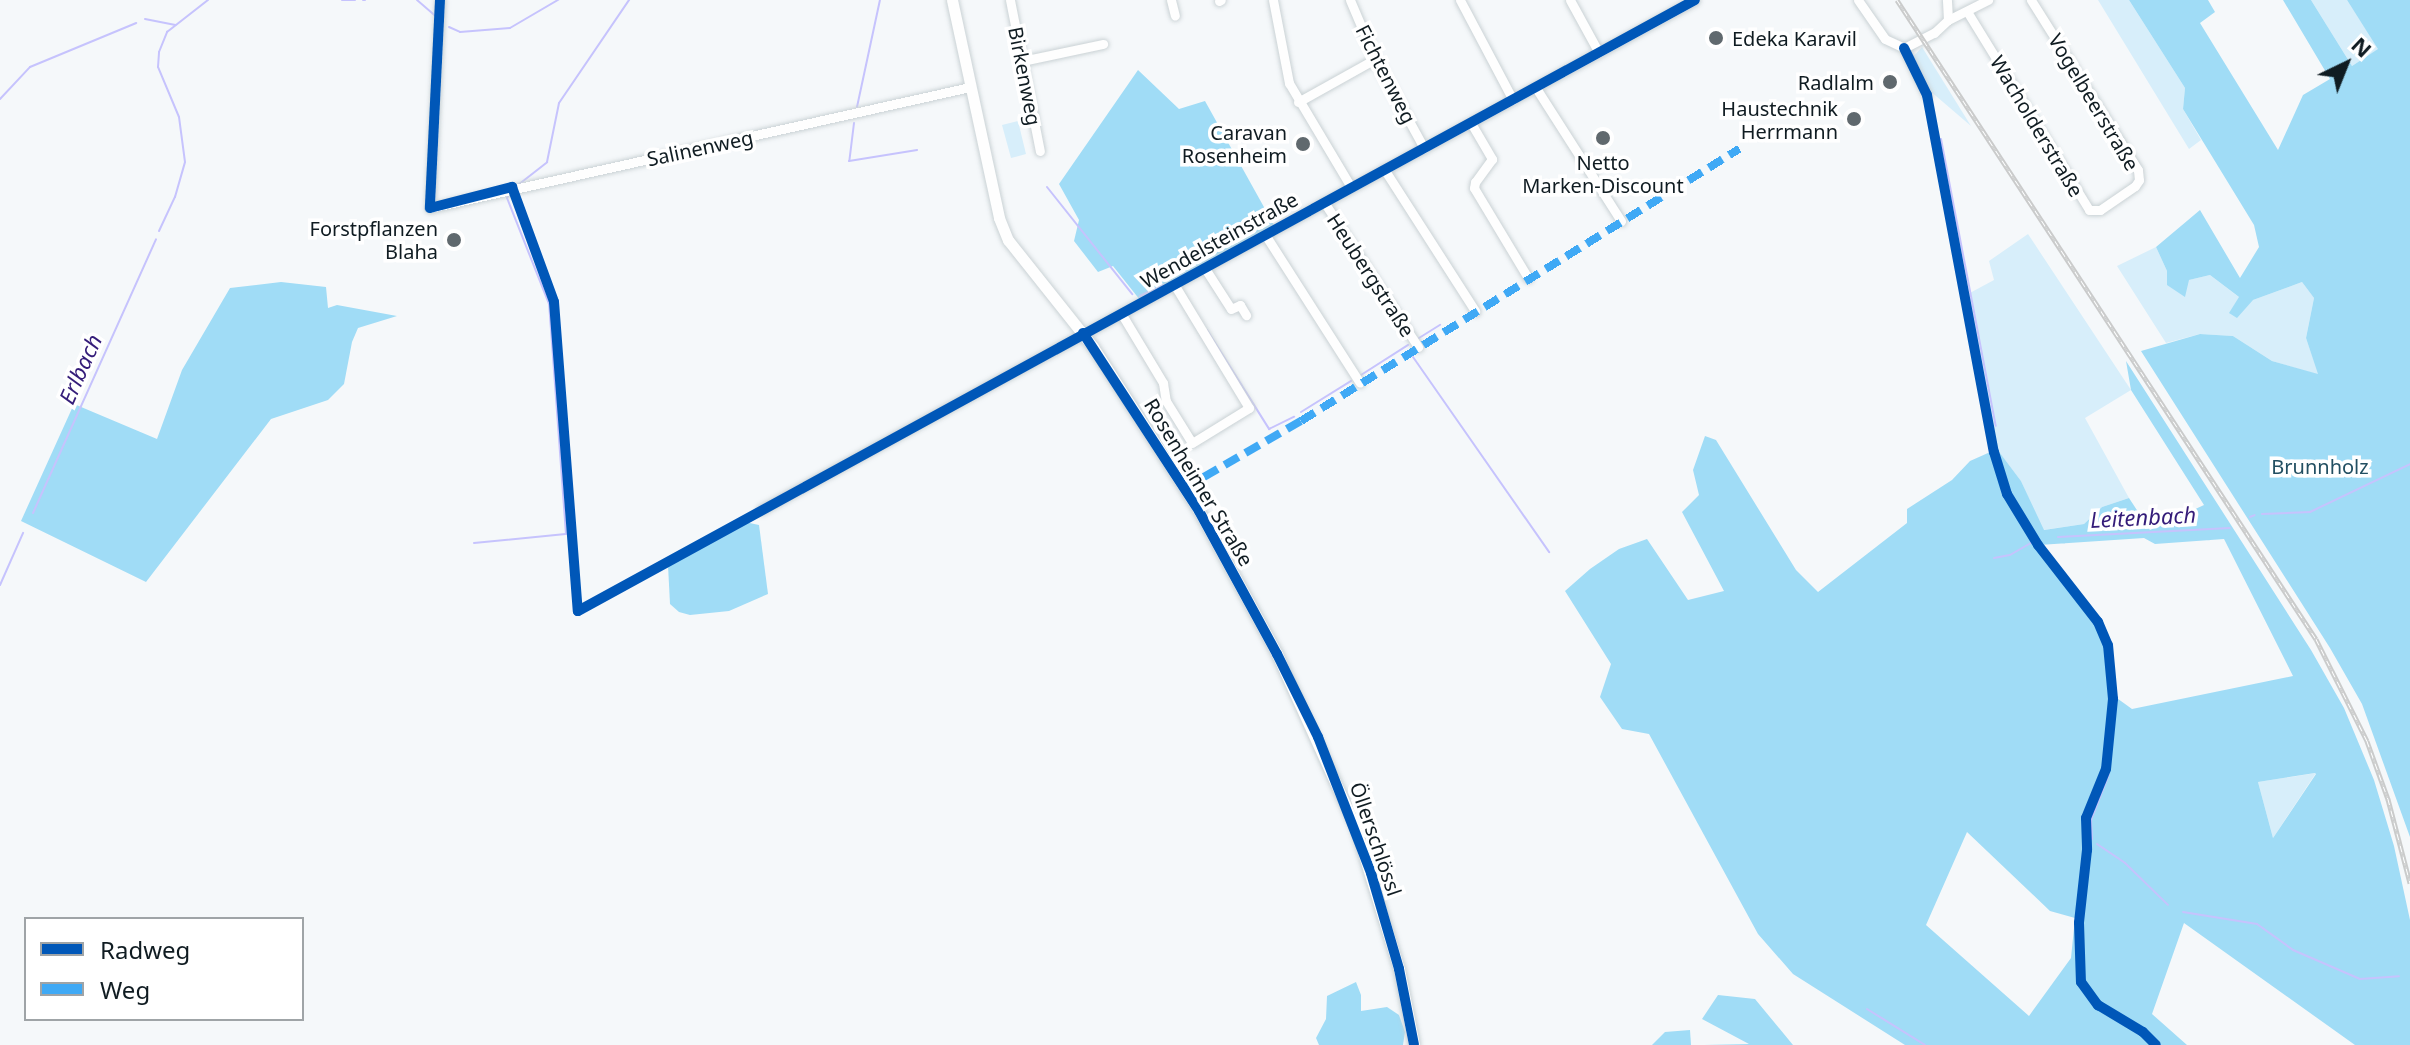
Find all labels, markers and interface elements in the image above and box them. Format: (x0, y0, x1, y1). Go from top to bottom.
street label: Fichtenweg (1351, 21, 1421, 127)
north arrow (2306, 24, 2386, 104)
street label: Birkenweg (1004, 25, 1046, 127)
place label: Edeka Karavil (1732, 26, 1857, 50)
marker: Edeka Karavil (1707, 29, 1725, 47)
street label: Vogelbeerstraße (2044, 29, 2144, 175)
text: N (2346, 29, 2379, 64)
street label: Wacholderstraße (1985, 51, 2089, 201)
place label: Radlalm (1798, 70, 1874, 94)
marker: Radlalm (1881, 73, 1899, 91)
place label: Haustechnik Herrmann (1721, 96, 1838, 143)
marker: Haustechnik Herrmann (1845, 110, 1863, 128)
place label: Caravan Rosenheim (1182, 120, 1287, 167)
street label: Salinenweg (645, 125, 755, 171)
marker: Netto Marken-Discount (1594, 129, 1612, 147)
marker: Caravan Rosenheim (1294, 135, 1312, 153)
place label: Netto Marken-Discount (1522, 150, 1684, 197)
street label: Wendelsteinstraße (1136, 187, 1302, 293)
street label: Heubergstraße (1322, 209, 1420, 341)
place label: Forstpflanzen Blaha (310, 216, 438, 263)
marker: Forstpflanzen Blaha (445, 231, 463, 249)
water label: Erlbach (53, 330, 107, 408)
street label: Rosenheimer Straße (1139, 394, 1259, 570)
park label: Brunnholz (2271, 454, 2369, 478)
water label: Leitenbach (2089, 501, 2197, 533)
street label: Öllerschlössl (1345, 779, 1407, 899)
legend (24, 917, 304, 1021)
text: Radweg (100, 933, 190, 966)
text: Weg (100, 973, 150, 1006)

